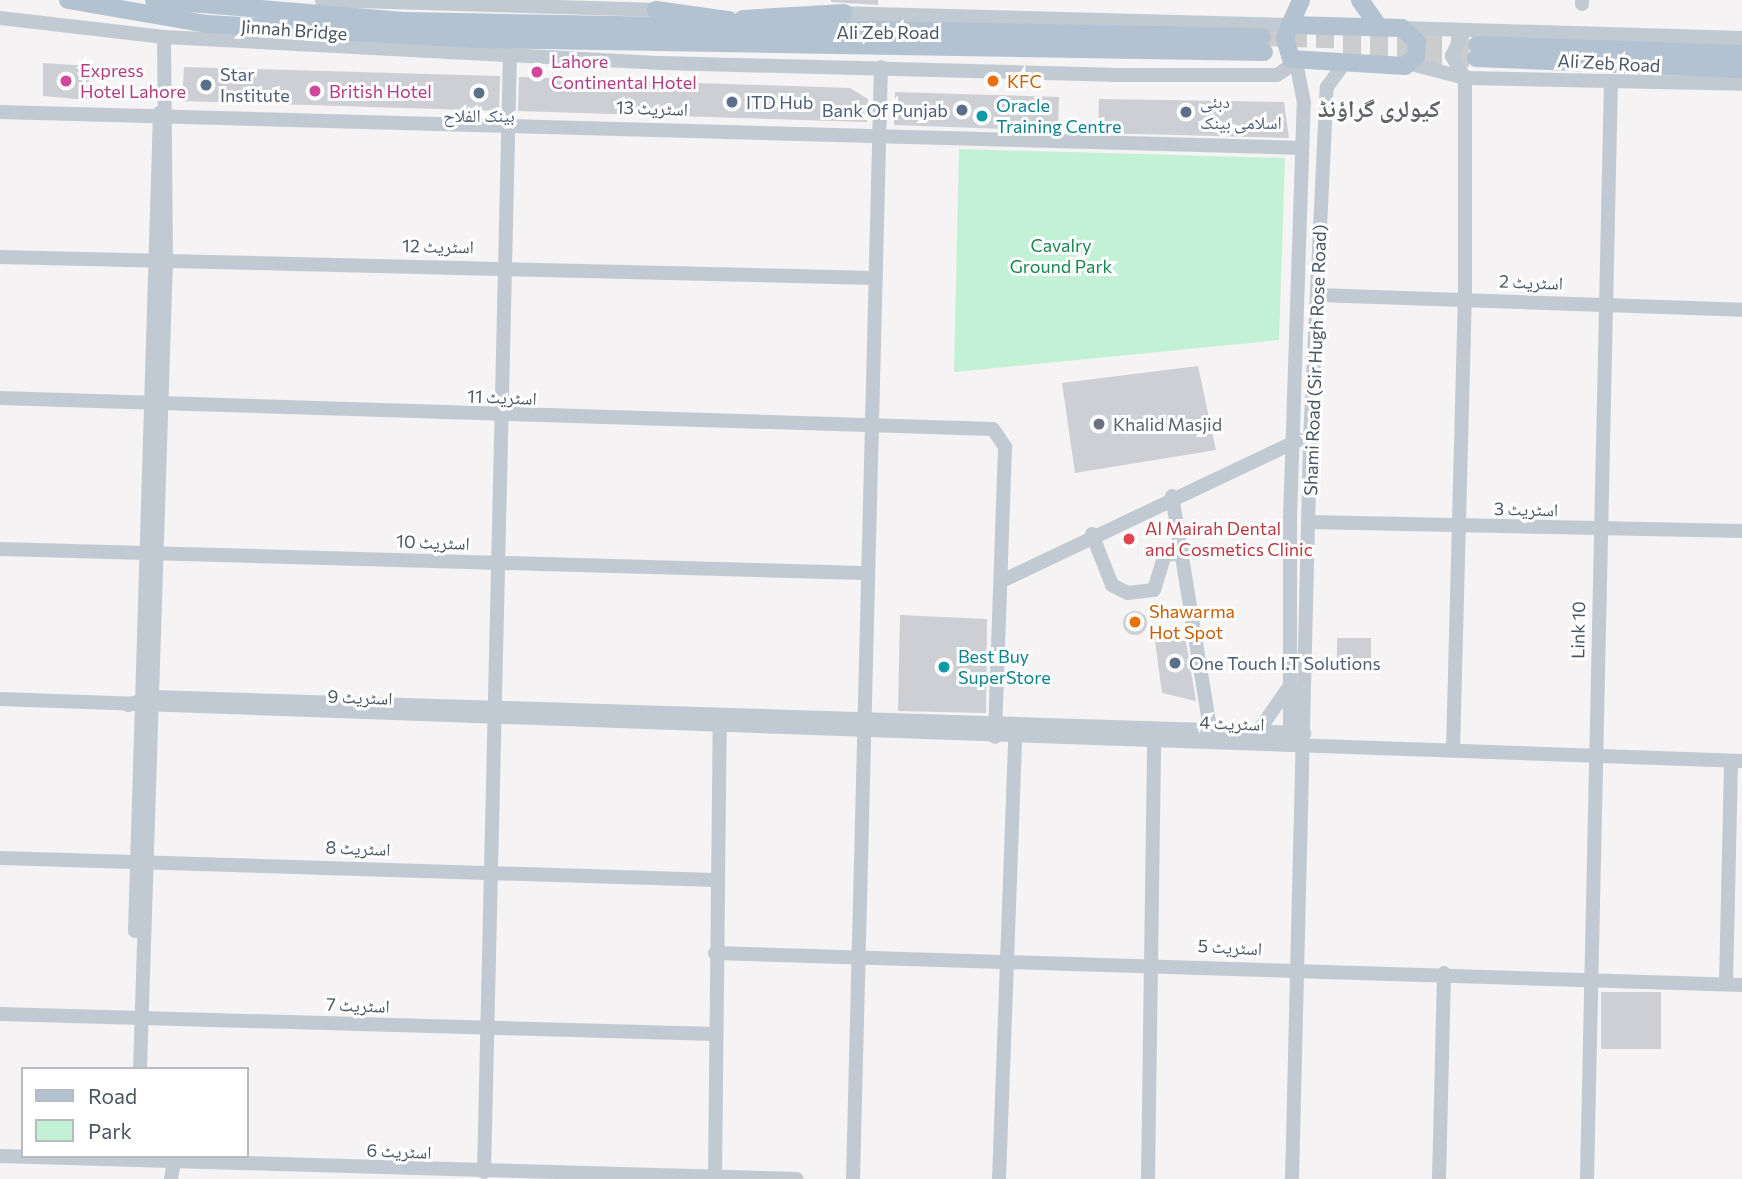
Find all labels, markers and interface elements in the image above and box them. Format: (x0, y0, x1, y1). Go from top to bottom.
street label: Jinnah Bridge (240, 16, 348, 44)
street label: Ali Zeb Road (837, 21, 939, 43)
street label: Ali Zeb Road (1557, 50, 1661, 76)
place label: Lahore Continental Hotel (551, 51, 697, 94)
place label: Express Hotel Lahore (80, 60, 186, 102)
place label: Star Institute (220, 64, 290, 106)
marker: Lahore Continental Hotel (529, 64, 545, 80)
place label: KFC (1007, 70, 1042, 92)
marker: Express Hotel Lahore (58, 73, 74, 89)
marker: KFC (985, 73, 1001, 89)
marker: Star Institute (198, 77, 214, 93)
place label: British Hotel (329, 80, 432, 102)
marker: British Hotel (307, 83, 323, 99)
marker: بینک الفلاح (471, 85, 487, 101)
place label: ITD Hub (746, 91, 813, 113)
place label: دبئی اسلامی بینک (1200, 91, 1282, 134)
marker: ITD Hub (724, 94, 740, 110)
district label: کیولری گراؤنڈ (1318, 94, 1440, 122)
place label: Oracle Training Centre (996, 95, 1121, 138)
street label: اسٹریٹ 13 (616, 96, 688, 120)
place label: Bank Of Punjab (822, 99, 948, 121)
marker: Bank Of Punjab (954, 102, 970, 118)
place label: بینک الفلاح (443, 104, 515, 126)
marker: دبئی اسلامی بینک (1178, 104, 1194, 120)
marker: Oracle Training Centre (974, 108, 990, 124)
street label: Shami Road (Sir Hugh Rose Road) (1299, 224, 1331, 496)
street label: اسٹریٹ 12 (402, 235, 474, 257)
park label: Cavalry Ground Park (1010, 235, 1112, 278)
street label: اسٹریٹ 2 (1499, 270, 1563, 294)
street label: اسٹریٹ 11 (467, 385, 537, 409)
place label: Khalid Masjid (1113, 413, 1222, 435)
marker: Khalid Masjid (1091, 416, 1107, 432)
street label: اسٹریٹ 3 (1494, 498, 1558, 520)
place label: Al Mairah Dental and Cosmetics Clinic (1145, 518, 1313, 560)
marker: Al Mairah Dental and Cosmetics Clinic (1119, 529, 1139, 549)
street label: اسٹریٹ 10 (396, 530, 470, 554)
place label: Shawarma Hot Spot (1149, 601, 1235, 644)
street label: Link 10 (1567, 601, 1589, 659)
marker: Shawarma Hot Spot (1127, 614, 1143, 630)
place label: Best Buy SuperStore (958, 646, 1051, 688)
place label: One Touch I.T Solutions (1189, 652, 1381, 674)
marker: One Touch I.T Solutions (1167, 655, 1183, 671)
marker: Best Buy SuperStore (936, 659, 952, 675)
street label: اسٹریٹ 9 (327, 685, 393, 709)
street label: اسٹریٹ 4 (1199, 711, 1265, 735)
street label: اسٹریٹ 8 (325, 836, 391, 860)
street label: اسٹریٹ 5 (1197, 935, 1263, 959)
street label: اسٹریٹ 7 (326, 993, 390, 1017)
legend (21, 1067, 248, 1158)
text: Road (88, 1083, 137, 1108)
text: Park (88, 1118, 132, 1143)
street label: اسٹریٹ 6 (366, 1139, 432, 1163)

